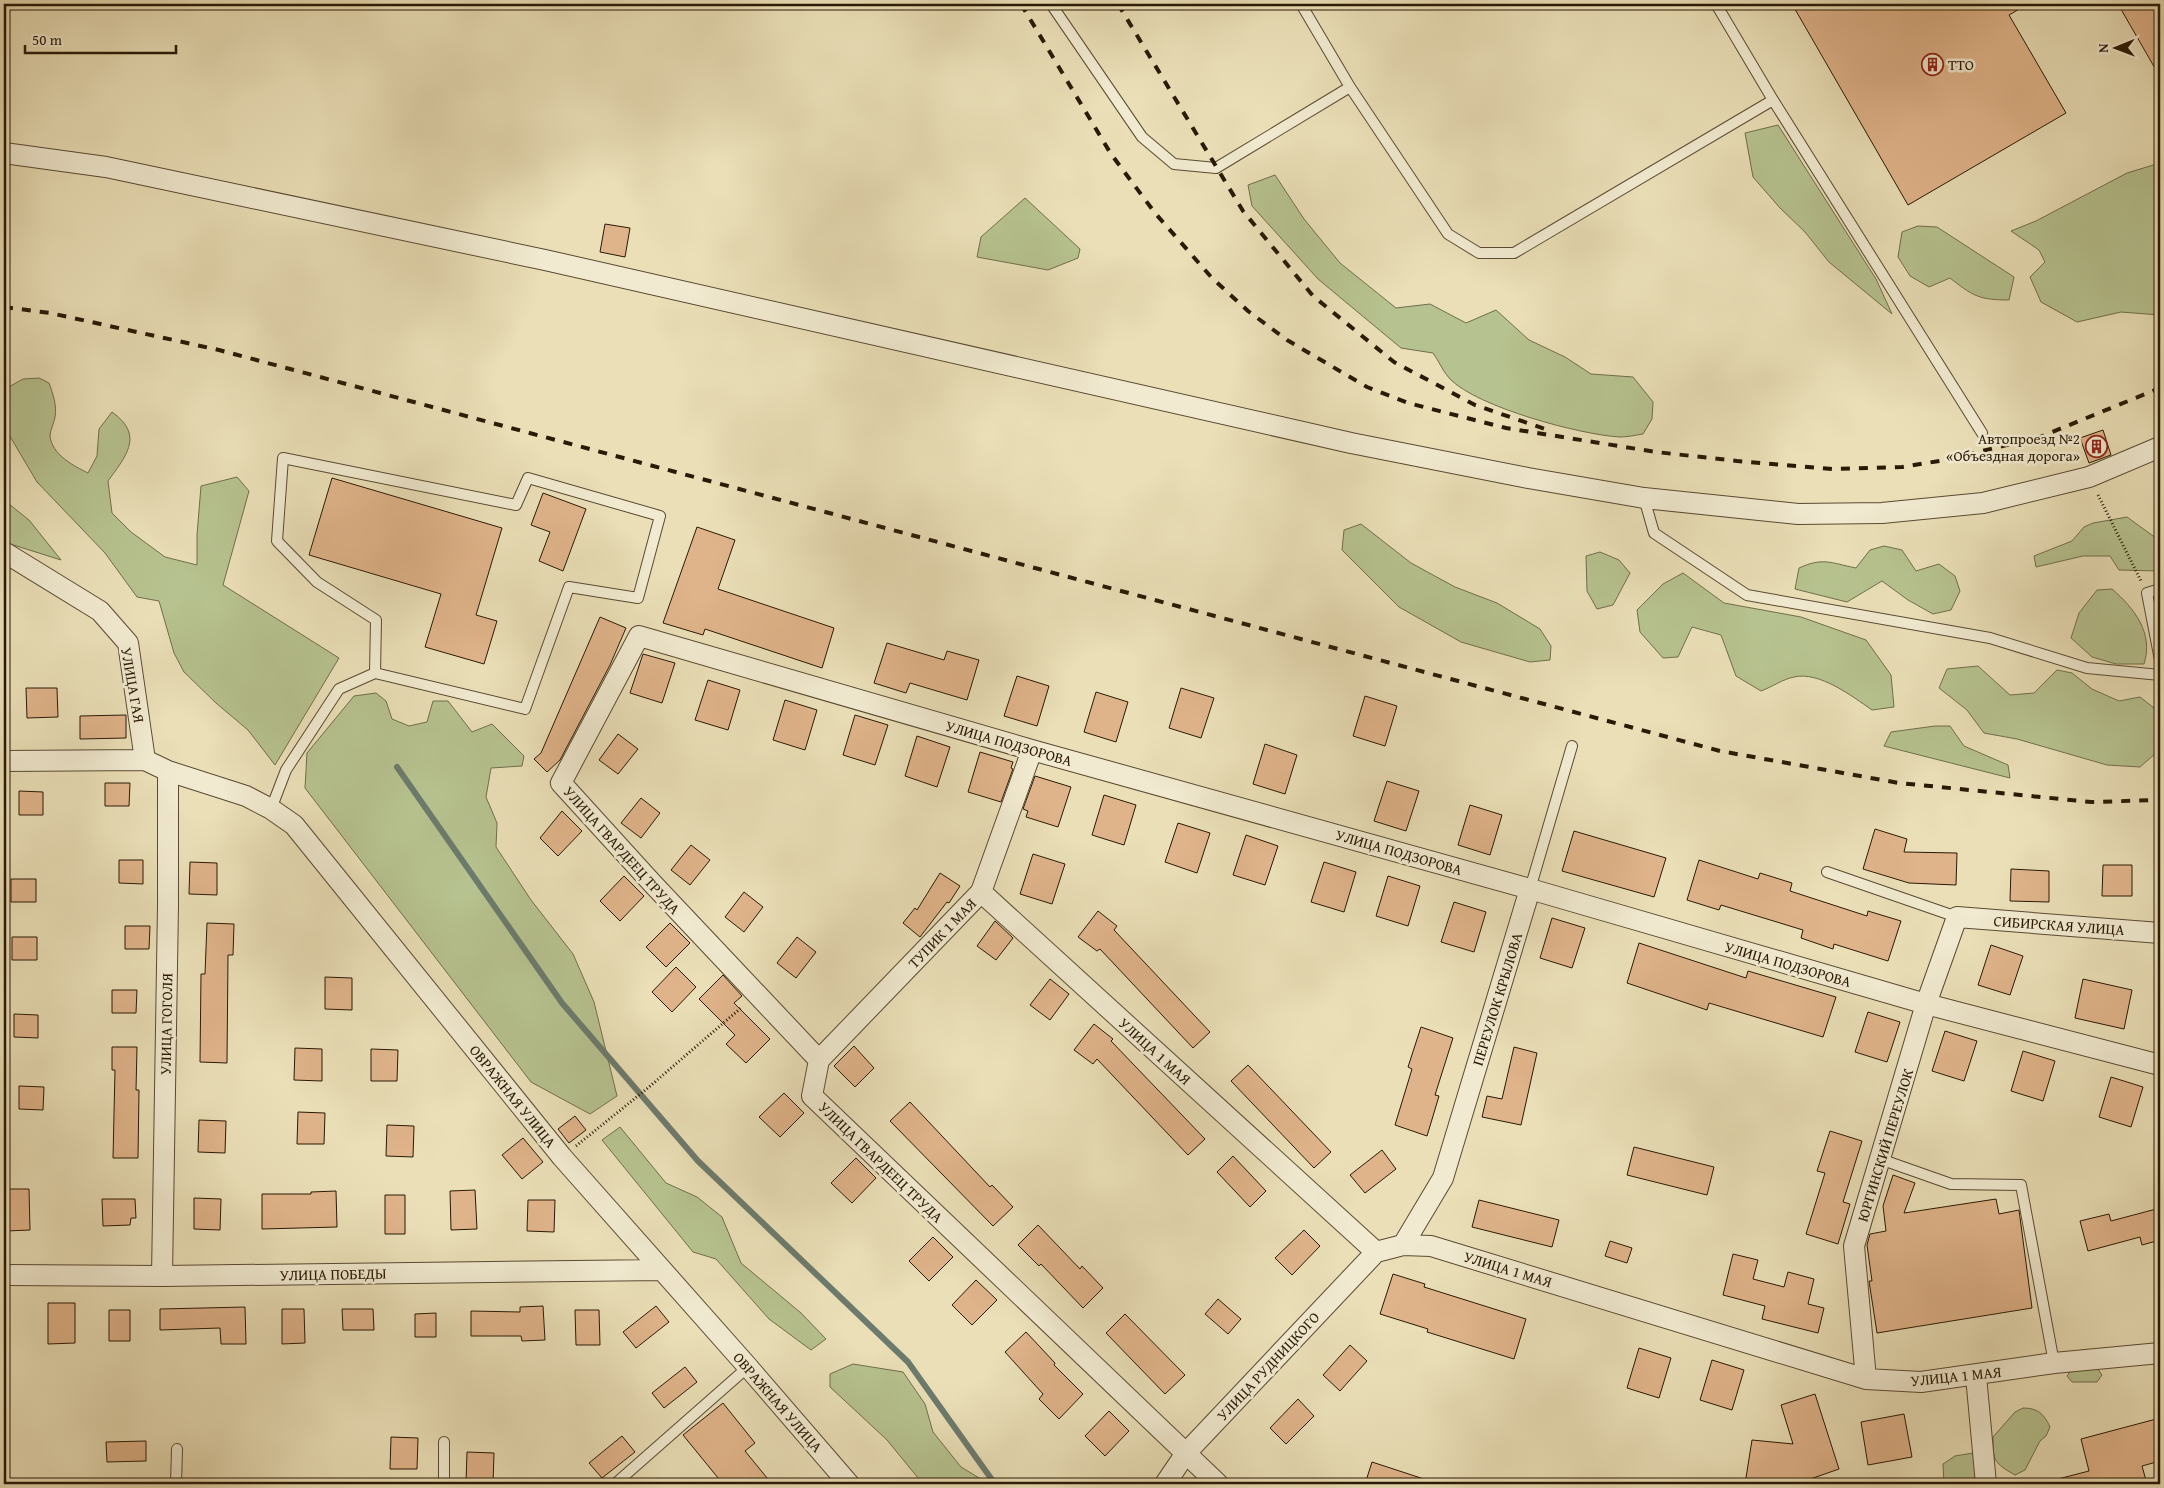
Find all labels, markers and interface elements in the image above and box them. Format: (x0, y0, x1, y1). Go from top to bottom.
scale bar (25, 22, 176, 54)
north arrow (2092, 22, 2142, 72)
text: 50 m (32, 29, 63, 50)
text: N (2093, 43, 2113, 53)
building icon: ТТО (1920, 52, 1944, 76)
place label: ТТО (1948, 54, 1974, 75)
place label: Автопроезд №2 «Объездная дорога» (1946, 428, 2080, 466)
building icon: Автопроезд №2 «Объездная дорога» (2084, 435, 2108, 459)
street label: УЛИЦА ГАЯ (116, 646, 150, 724)
street label: УЛИЦА ПОДЗОРОВА (943, 715, 1075, 771)
street label: УЛИЦА ГВАРДЕЕЦ ТРУДА (559, 781, 685, 919)
street label: УЛИЦА ПОДЗОРОВА (1333, 824, 1465, 880)
street label: ТУПИК 1 МАЯ (903, 893, 981, 973)
street label: СИБИРСКАЯ УЛИЦА (1993, 910, 2125, 940)
street label: ПЕРЕУЛОК КРЫЛОВА (1467, 930, 1527, 1068)
street label: УЛИЦА ПОДЗОРОВА (1722, 936, 1854, 992)
street label: УЛИЦА ГОГОЛЯ (155, 973, 177, 1075)
street label: УЛИЦА 1 МАЯ (1114, 1013, 1196, 1089)
street label: ОВРАЖНАЯ УЛИЦА (465, 1040, 561, 1152)
street label: ЮРГИНСКИЙ ПЕРЕУЛОК (1852, 1065, 1919, 1224)
street label: УЛИЦА ГВАРДЕЕЦ ТРУДА (814, 1097, 948, 1227)
street label: УЛИЦА 1 МАЯ (1461, 1246, 1555, 1292)
street label: УЛИЦА ПОБЕДЫ (279, 1263, 387, 1285)
street label: УЛИЦА РУДНИЦКОГО (1212, 1307, 1324, 1425)
street label: ОВРАЖНАЯ УЛИЦА (728, 1347, 828, 1457)
street label: УЛИЦА 1 МАЯ (1910, 1361, 2003, 1391)

